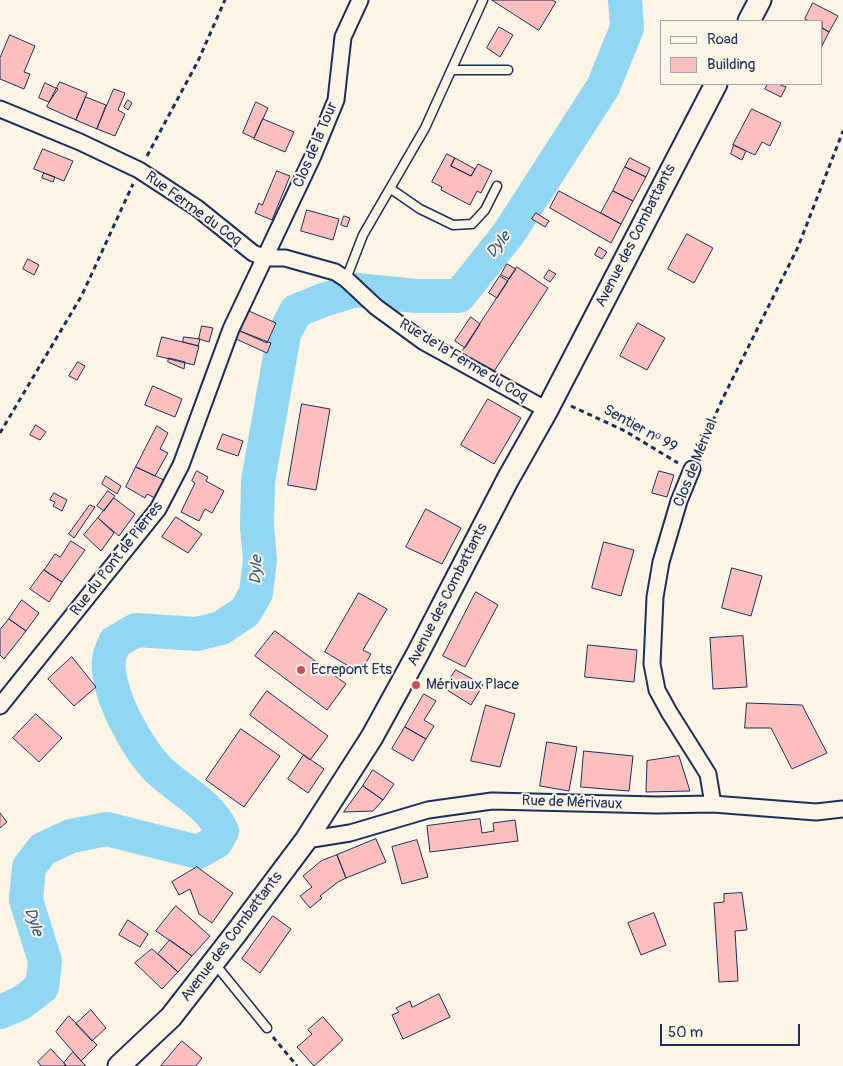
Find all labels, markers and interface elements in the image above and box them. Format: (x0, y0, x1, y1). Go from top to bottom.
legend (660, 20, 823, 85)
text: Road (707, 30, 738, 49)
text: Building (707, 55, 755, 74)
street label: Clos de la Tour (290, 99, 342, 191)
street label: Avenue des Combattants (592, 162, 680, 310)
street label: Rue Ferme du Coq (141, 168, 245, 250)
water label: Dyle (483, 228, 515, 262)
street label: Rue de la Ferme du Coq (396, 316, 530, 406)
street label: Sentier nᵒ 99 (600, 401, 680, 457)
street label: Clos de Mérival (670, 416, 722, 510)
street label: Rue du Pont de Pierres (67, 498, 167, 620)
street label: Avenue des Combattants (404, 521, 492, 669)
water label: Dyle (247, 555, 267, 585)
place label: Ecrepont Ets (311, 661, 392, 679)
marker: Ecrepont Ets (295, 664, 307, 676)
place label: Mérivaux Place (426, 676, 519, 694)
marker: Mérivaux Place (410, 679, 422, 691)
street label: Rue de Mérivaux (521, 792, 623, 814)
street label: Avenue des Combattants (177, 868, 287, 1006)
water label: Dyle (19, 905, 47, 939)
scale bar (663, 1014, 803, 1046)
text: 50 m (668, 1023, 703, 1042)

